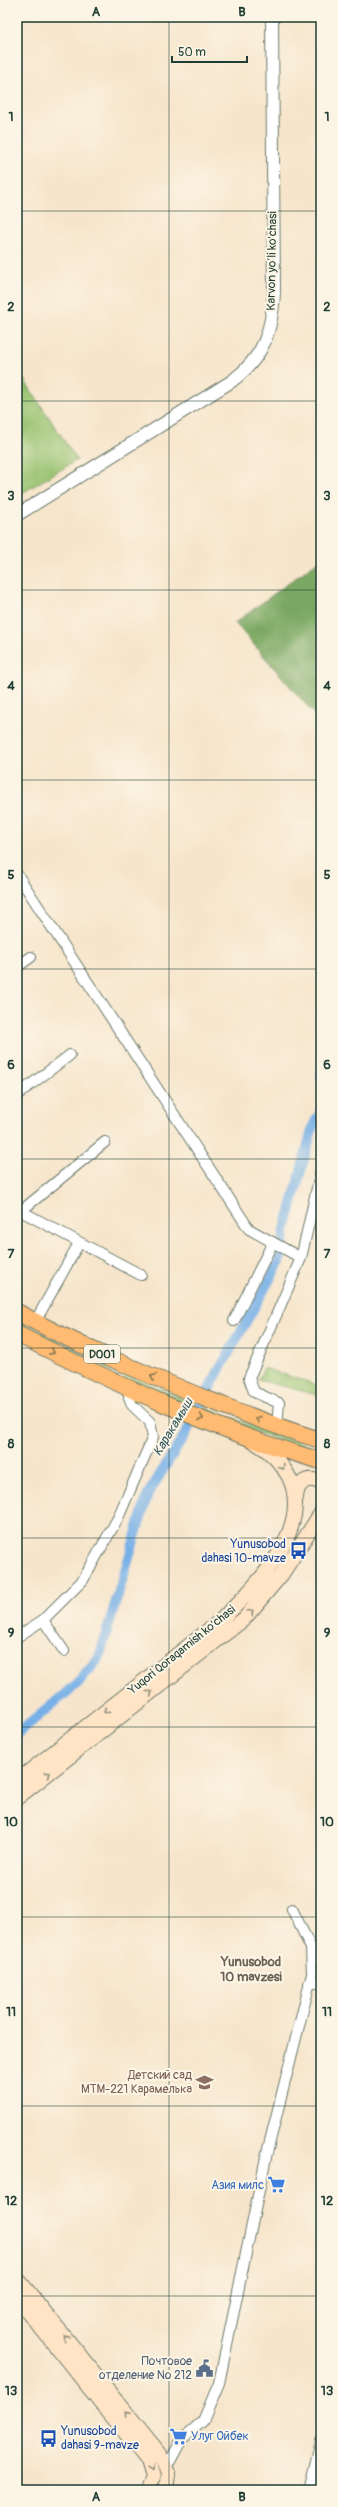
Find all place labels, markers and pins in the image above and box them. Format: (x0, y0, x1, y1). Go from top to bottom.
place label: Yunusobod dahasi 10-mavze (201, 1537, 286, 1566)
bus stop icon: Yunusobod dahasi 10-mavze (289, 1541, 309, 1561)
place label: Детский сад МТМ-221 Карамелька (81, 2068, 193, 2097)
school or university icon: Детский сад МТМ-221 Карамелька (195, 2072, 215, 2092)
supermarket icon: Азия милс (267, 2175, 287, 2195)
place label: Азия милс (211, 2178, 264, 2193)
place label: Почтовое отделение № 212 (99, 2354, 192, 2383)
public building icon: Почтовое отделение № 212 (195, 2358, 215, 2378)
place label: Yunusobod dahasi 9-mavze (60, 2424, 139, 2453)
supermarket icon: Улуг Ойбек (168, 2426, 188, 2446)
bus stop icon: Yunusobod dahasi 9-mavze (38, 2428, 58, 2448)
place label: Улуг Ойбек (191, 2429, 249, 2444)

